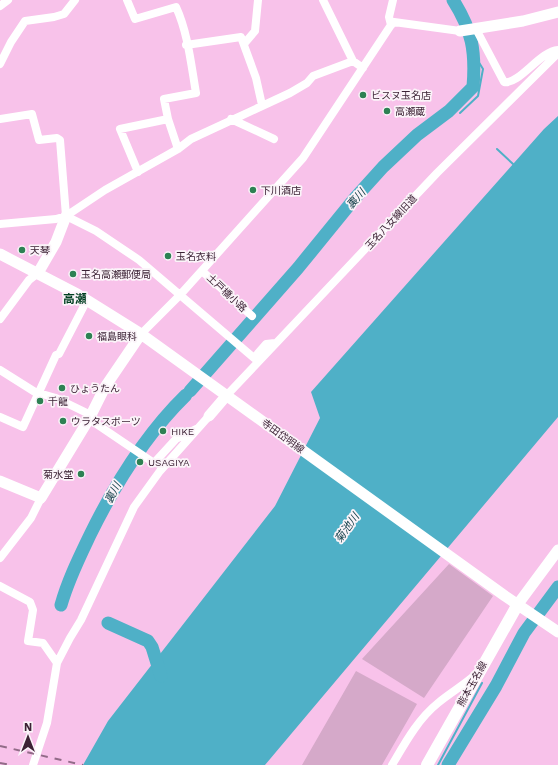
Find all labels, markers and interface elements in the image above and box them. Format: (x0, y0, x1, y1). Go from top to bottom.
marker: ビスヌ玉名店 (358, 90, 368, 100)
place label: ビスヌ玉名店 (371, 90, 431, 101)
marker: 高瀬蔵 (382, 106, 392, 116)
place label: 高瀬蔵 (395, 106, 425, 117)
marker: 下川酒店 (248, 185, 258, 195)
place label: 下川酒店 (261, 185, 301, 196)
water label: 裏川 (344, 186, 369, 212)
street label: 玉名八女線旧道 (363, 193, 419, 251)
marker: 天琴 (17, 245, 27, 255)
place label: 天琴 (30, 245, 50, 256)
marker: 玉名衣料 (163, 251, 173, 261)
place label: 玉名衣料 (176, 251, 216, 262)
marker: 玉名高瀬郵便局 (68, 269, 78, 279)
place label: 玉名高瀬郵便局 (81, 269, 151, 280)
street label: 土戸橋小路 (205, 272, 249, 314)
district label: 高瀬 (63, 292, 87, 306)
marker: 福島眼科 (84, 331, 94, 341)
place label: 福島眼科 (97, 331, 137, 342)
marker: ひょうたん (57, 383, 67, 393)
place label: ひょうたん (70, 383, 120, 394)
marker: 千龍 (35, 396, 45, 406)
place label: 千龍 (48, 396, 68, 407)
marker: ウラタスポーツ (58, 416, 68, 426)
place label: ウラタスポーツ (71, 416, 141, 427)
street label: 寺田岱明線 (260, 417, 306, 455)
marker: HIKE (158, 426, 168, 436)
place label: HIKE (171, 426, 194, 437)
marker: USAGIYA (135, 457, 145, 467)
place label: USAGIYA (148, 457, 190, 468)
place label: 菊水堂 (43, 469, 73, 480)
marker: 菊水堂 (76, 469, 86, 479)
water label: 裏川 (102, 479, 124, 506)
water label: 菊池川 (332, 510, 363, 545)
street label: 熊本玉名線 (455, 659, 489, 709)
north arrow (8, 717, 48, 757)
text: N (24, 721, 32, 734)

